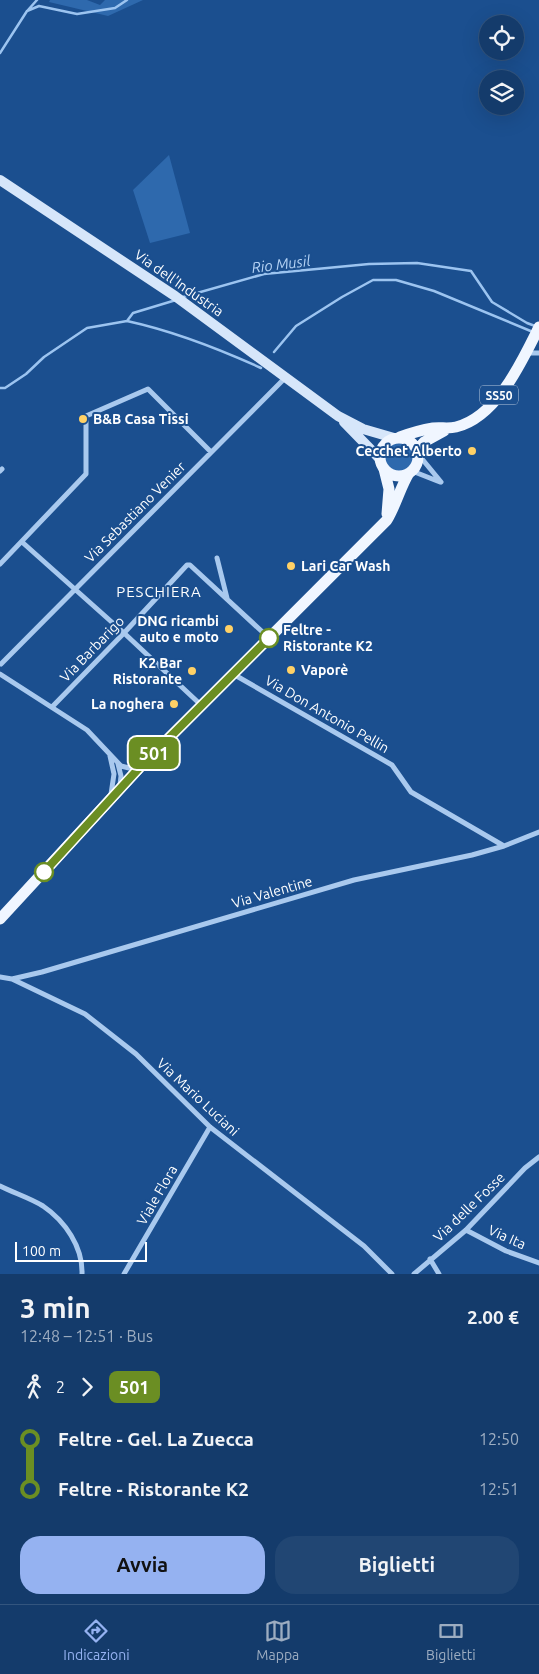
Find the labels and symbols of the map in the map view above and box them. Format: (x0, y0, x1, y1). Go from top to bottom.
street label: Via dell'Industria (131, 246, 227, 320)
water label: Rio Musil (250, 252, 312, 276)
road number: SS50 (480, 386, 518, 404)
place label: B&B Casa Tissi (93, 411, 189, 427)
marker: B&B Casa Tissi (77, 413, 89, 425)
place label: Cecchet Alberto (356, 443, 462, 459)
marker: Cecchet Alberto (466, 445, 478, 457)
street label: Via Sebastiano Venier (81, 458, 189, 566)
place label: Lari Car Wash (301, 558, 390, 574)
marker: Lari Car Wash (285, 560, 297, 572)
district label: PESCHIERA (116, 583, 202, 600)
street label: Via Barbarigo (57, 613, 127, 685)
place label: DNG ricambi auto e moto (137, 613, 219, 645)
place label: Feltre - Ristorante K2 (283, 622, 373, 654)
marker: DNG ricambi auto e moto (223, 623, 235, 635)
marker: Feltre - Ristorante K2 (259, 628, 279, 648)
place label: K2 Bar Ristorante (113, 655, 182, 687)
place label: Vaporè (301, 662, 348, 678)
marker: Vaporè (285, 664, 297, 676)
marker: K2 Bar Ristorante (186, 665, 198, 677)
street label: Via Don Antonio Pellin (262, 672, 392, 756)
place label: La noghera (91, 696, 164, 712)
marker: La noghera (168, 698, 180, 710)
line badge: 501 (125, 737, 183, 769)
unlabelled marker (34, 862, 54, 882)
street label: Via Valentine (230, 873, 314, 911)
street label: Via Mario Luciani (154, 1055, 242, 1139)
street label: Viale Flora (134, 1162, 180, 1228)
street label: Via delle Fosse (430, 1169, 508, 1245)
street label: Via Ita (486, 1222, 528, 1252)
scale bar (15, 1239, 148, 1262)

